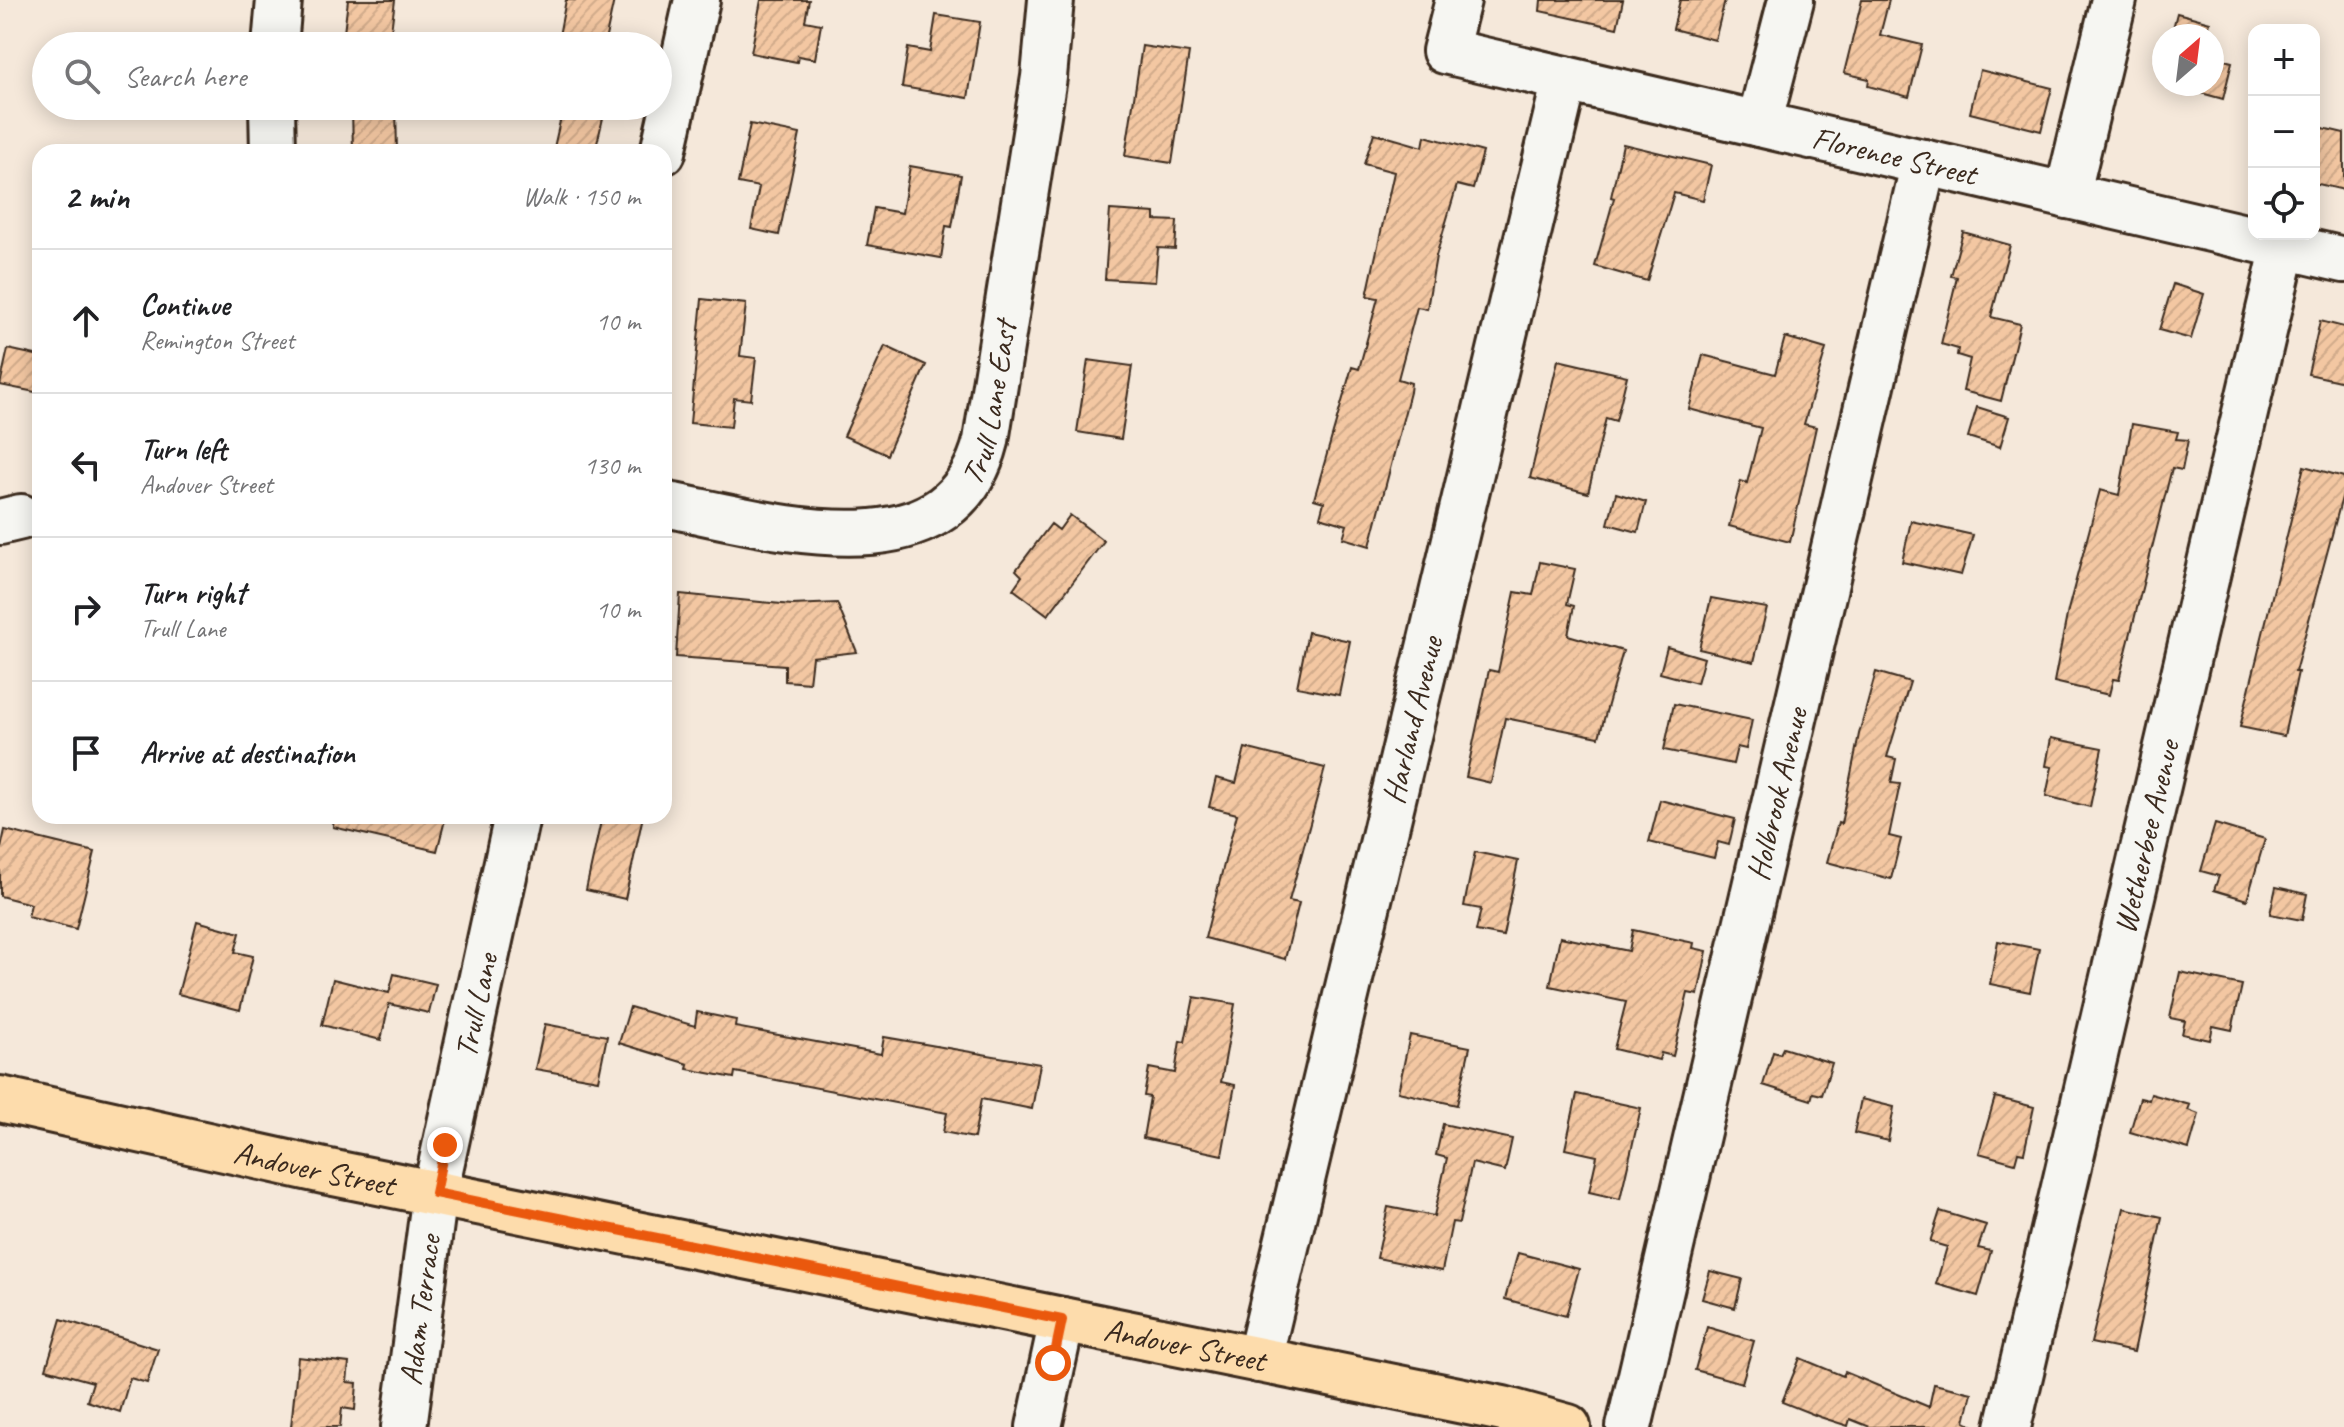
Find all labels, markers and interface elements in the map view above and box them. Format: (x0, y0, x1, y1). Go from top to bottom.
north arrow (2152, 24, 2224, 96)
map controls (2248, 24, 2320, 240)
button: + (2248, 24, 2320, 96)
search box (32, 32, 672, 120)
icon: search (60, 54, 104, 98)
text: Search here (124, 57, 246, 95)
button: − (2248, 96, 2320, 168)
street label: Florence Street (1808, 117, 1983, 196)
button: locate (2248, 168, 2320, 240)
text: 2 min (64, 175, 129, 218)
text: Walk · 150 m (523, 180, 640, 213)
text: Continue (140, 286, 230, 324)
icon: ahead (64, 299, 108, 343)
text: 10 m (596, 305, 640, 338)
street label: Trull Lane East (951, 314, 1026, 492)
text: Remington Street (140, 324, 294, 357)
text: Turn left (140, 430, 227, 468)
icon: left (64, 443, 108, 487)
text: 130 m (584, 449, 640, 482)
text: Andover Street (140, 468, 273, 501)
text: Turn right (140, 574, 245, 612)
icon: right (64, 587, 108, 631)
text: 10 m (596, 593, 640, 626)
text: Trull Lane (140, 612, 226, 645)
street label: Harland Avenue (1373, 630, 1453, 808)
street label: Holbrook Avenue (1737, 701, 1818, 884)
icon: arrive (64, 731, 108, 775)
text: Arrive at destination (140, 734, 355, 772)
street label: Wetherbee Avenue (2104, 734, 2189, 938)
street label: Trull Lane (445, 947, 508, 1061)
route end (427, 1127, 463, 1163)
street label: Andover Street (230, 1132, 402, 1206)
street label: Adam Terrace (390, 1230, 451, 1388)
street label: Andover Street (1100, 1309, 1272, 1382)
route start (1035, 1345, 1071, 1381)

